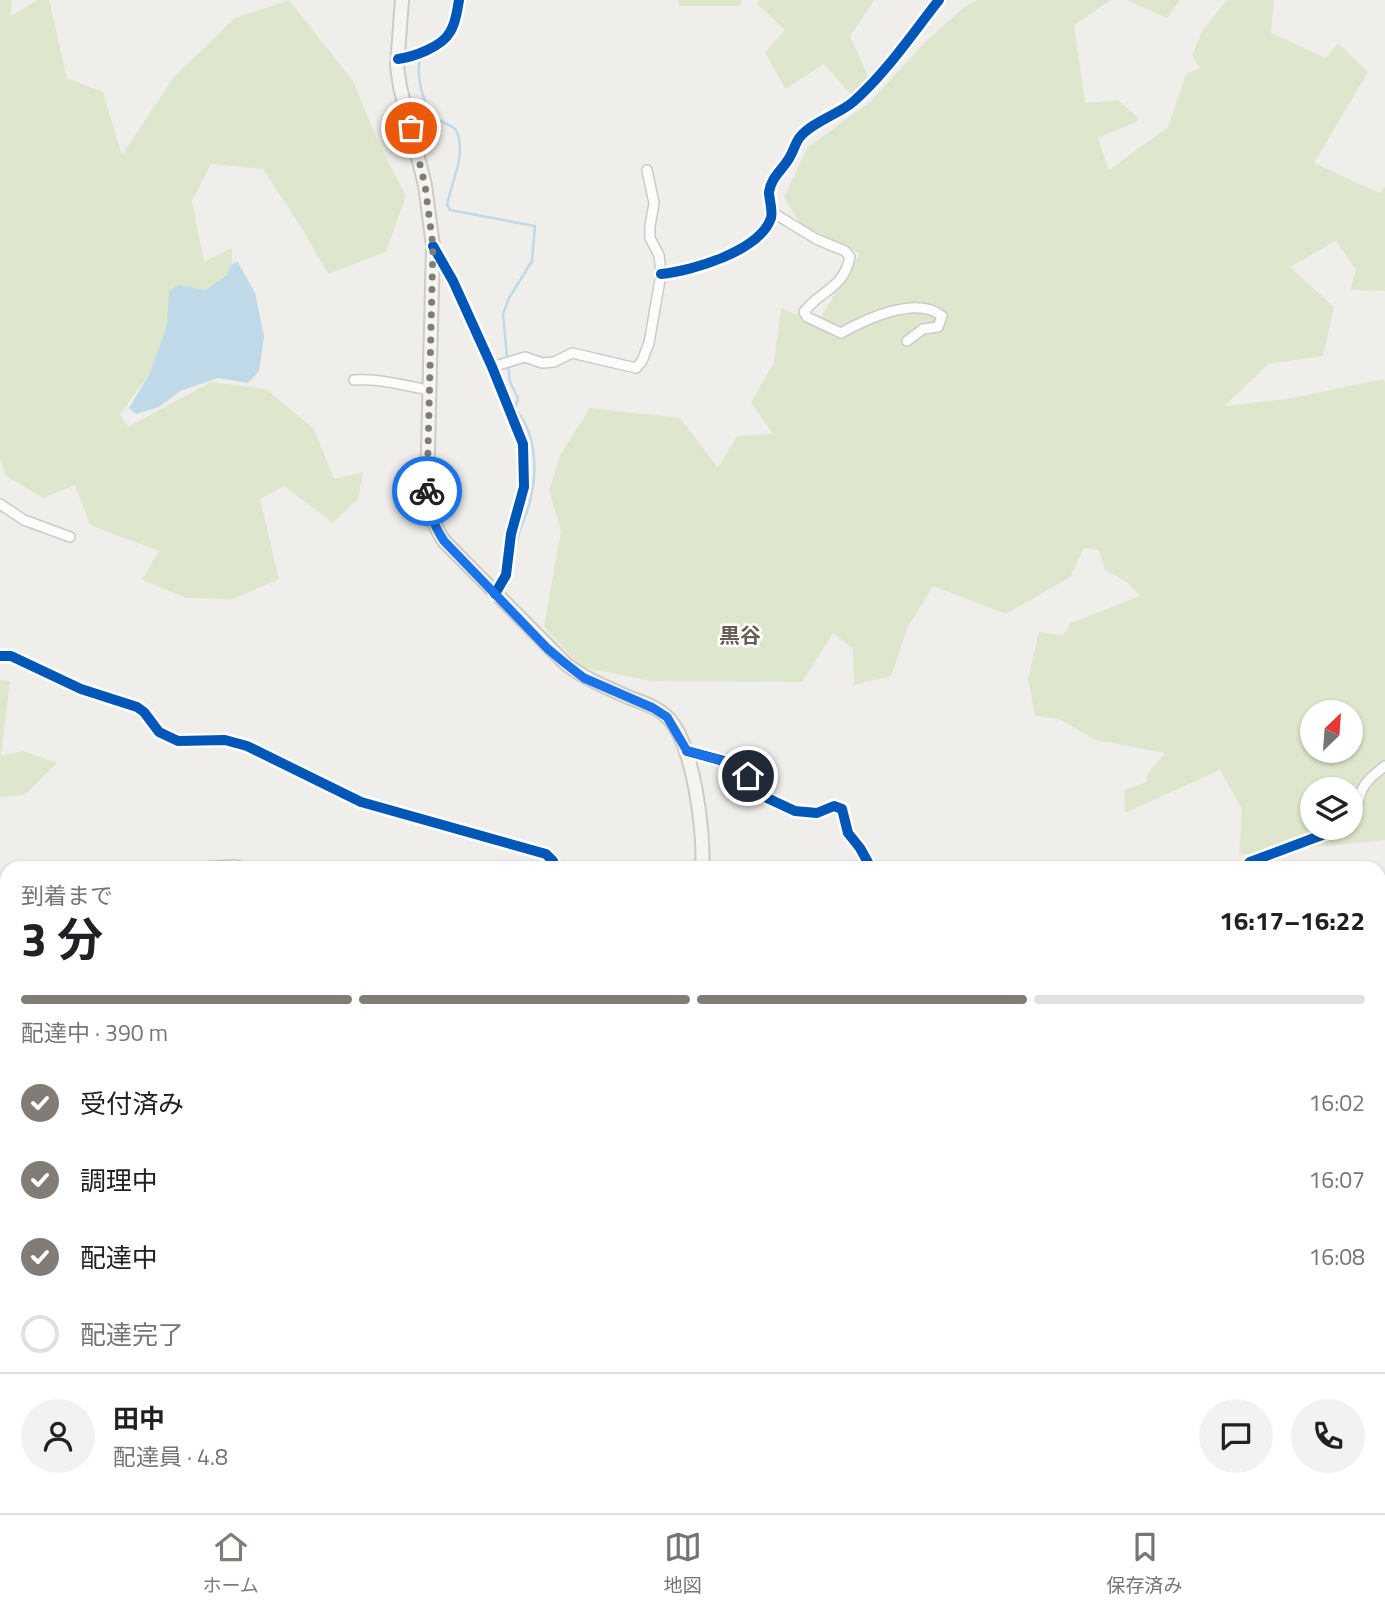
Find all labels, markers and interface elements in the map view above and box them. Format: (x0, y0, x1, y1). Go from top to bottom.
pin (381, 98, 441, 158)
icon: bag (392, 109, 430, 147)
courier (392, 456, 462, 526)
icon: bike (408, 472, 446, 510)
district label: 黒谷 (719, 619, 761, 651)
north arrow (1300, 700, 1363, 763)
map controls (1300, 700, 1363, 840)
pin (718, 746, 778, 806)
icon: home (729, 757, 767, 795)
button: layers (1300, 777, 1363, 840)
text: 到着まで (21, 878, 113, 913)
text: 16:17–16:22 (1219, 901, 1365, 940)
text: 3 分 (21, 904, 103, 974)
text: 配達中 · 390 m (21, 1015, 168, 1050)
icon: check (21, 1084, 59, 1122)
text: 受付済み (80, 1084, 184, 1123)
text: 16:02 (1308, 1085, 1365, 1120)
icon: check (21, 1161, 59, 1199)
text: 調理中 (80, 1161, 158, 1200)
text: 16:07 (1308, 1162, 1365, 1197)
icon: check (21, 1238, 59, 1276)
text: 配達中 (80, 1238, 158, 1277)
text: 16:08 (1308, 1239, 1365, 1274)
text: 配達完了 (80, 1315, 184, 1354)
button: person (21, 1399, 95, 1473)
text: 田中 (113, 1399, 165, 1438)
button: chat (1199, 1399, 1273, 1473)
button: phone (1291, 1399, 1365, 1473)
text: 配達員 · 4.8 (113, 1439, 228, 1474)
tab: ホーム (202, 1528, 259, 1599)
tab: 地図 (664, 1528, 702, 1599)
tab: 保存済み (1107, 1528, 1183, 1599)

